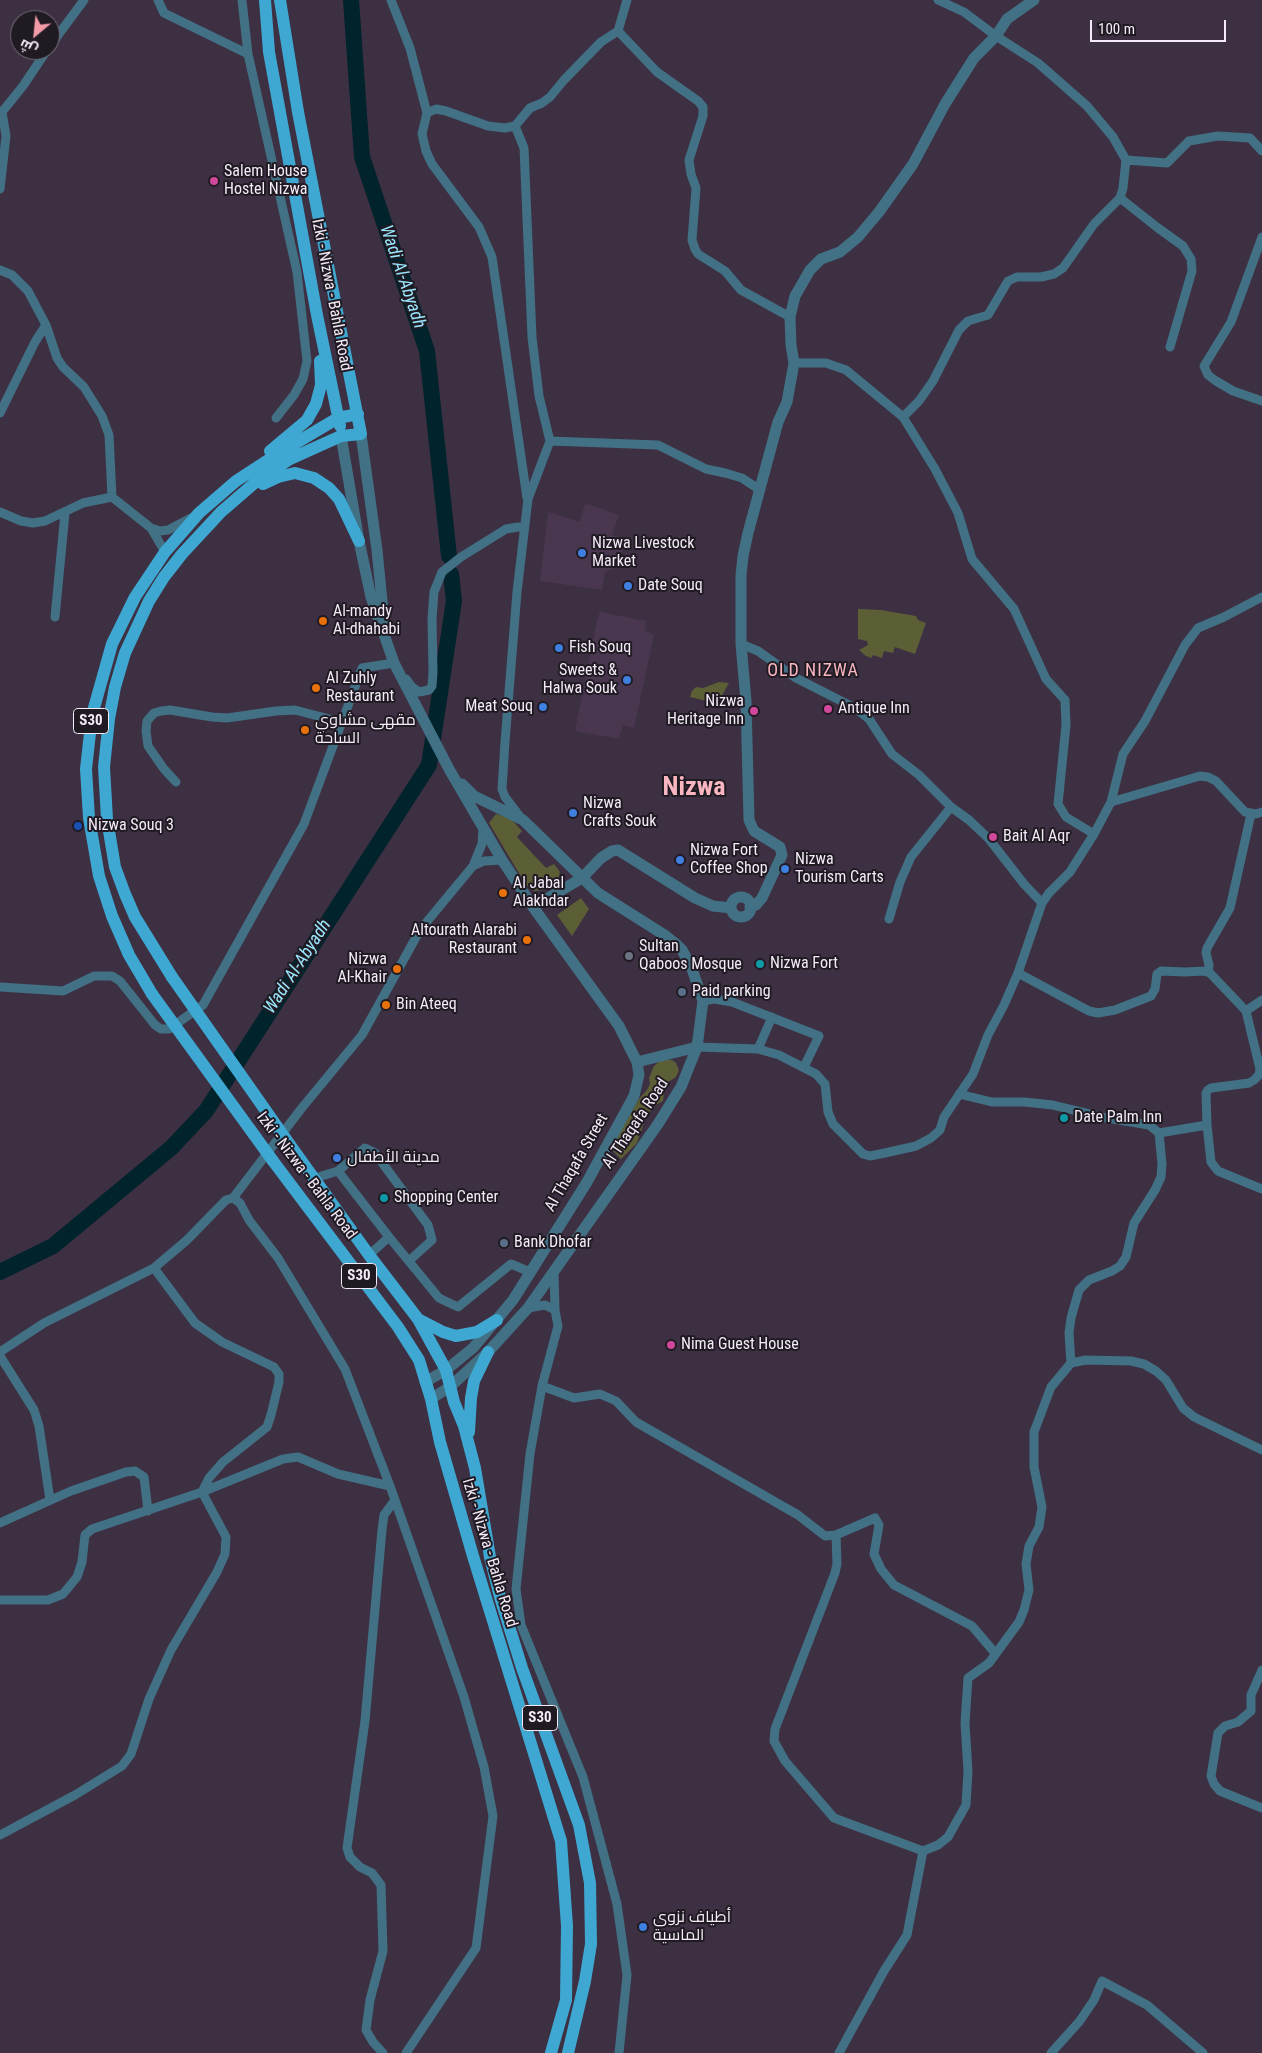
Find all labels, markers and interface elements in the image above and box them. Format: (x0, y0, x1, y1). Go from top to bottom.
north arrow (10, 10, 60, 60)
scale bar (1092, 10, 1228, 42)
text: 100 m (1098, 20, 1135, 38)
text: ش (17, 36, 40, 59)
place label: Salem House Hostel Nizwa (224, 162, 308, 200)
marker: Salem House Hostel Nizwa (208, 175, 220, 187)
street label: Izki - Nizwa - Bahla Road (307, 217, 355, 373)
water label: Wadi Al-Abyadh (374, 223, 430, 331)
place label: Nizwa Livestock Market (592, 534, 694, 572)
marker: Nizwa Livestock Market (576, 547, 588, 559)
place label: Date Souq (638, 576, 703, 596)
marker: Date Souq (622, 580, 634, 592)
place label: Al-mandy Al-dhahabi (333, 602, 400, 640)
marker: Al-mandy Al-dhahabi (317, 615, 329, 627)
place label: Fish Souq (569, 638, 631, 658)
marker: Fish Souq (553, 642, 565, 654)
district label: OLD NIZWA (766, 660, 860, 682)
place label: Sweets & Halwa Souk (543, 661, 617, 699)
place label: Al Zuhly Restaurant (326, 669, 394, 707)
marker: Sweets & Halwa Souk (621, 674, 633, 686)
marker: Al Zuhly Restaurant (310, 682, 322, 694)
place label: Nizwa Heritage Inn (667, 692, 744, 730)
place label: Meat Souq (465, 697, 533, 717)
place label: Antique Inn (838, 699, 910, 719)
marker: Meat Souq (537, 701, 549, 713)
marker: Antique Inn (822, 703, 834, 715)
marker: Nizwa Heritage Inn (748, 705, 760, 717)
road number: S30 (74, 708, 108, 734)
place label: مقهى مشاوي الساحة (315, 711, 416, 749)
marker: مقهى مشاوي الساحة (299, 724, 311, 736)
district label: Nizwa (663, 772, 725, 804)
place label: Nizwa Crafts Souk (583, 794, 656, 832)
marker: Nizwa Crafts Souk (567, 807, 579, 819)
place label: Nizwa Souq 3 (88, 816, 174, 836)
marker: Nizwa Souq 3 (72, 820, 84, 832)
place label: Bait Al Aqr (1003, 827, 1070, 847)
marker: Bait Al Aqr (987, 831, 999, 843)
place label: Nizwa Fort Coffee Shop (690, 841, 768, 879)
place label: Nizwa Tourism Carts (795, 850, 884, 888)
marker: Nizwa Fort Coffee Shop (674, 854, 686, 866)
marker: Nizwa Tourism Carts (779, 863, 791, 875)
place label: Al Jabal Alakhdar (513, 874, 569, 912)
marker: Al Jabal Alakhdar (497, 887, 509, 899)
water label: Wadi Al-Abyadh (260, 916, 336, 1018)
place label: Altourath Alarabi Restaurant (411, 921, 517, 959)
marker: Altourath Alarabi Restaurant (521, 934, 533, 946)
place label: Sultan Qaboos Mosque (639, 937, 742, 975)
place label: Nizwa Al-Khair (337, 950, 387, 988)
marker: Sultan Qaboos Mosque (623, 950, 635, 962)
place label: Nizwa Fort (770, 954, 838, 974)
marker: Nizwa Fort (754, 958, 766, 970)
marker: Nizwa Al-Khair (391, 963, 403, 975)
place label: Paid parking (692, 982, 771, 1002)
marker: Paid parking (676, 986, 688, 998)
place label: Bin Ateeq (396, 995, 457, 1015)
marker: Bin Ateeq (380, 999, 392, 1011)
street label: Al Thaqafa Road (599, 1075, 673, 1173)
place label: Date Palm Inn (1074, 1108, 1162, 1128)
street label: Izki - Nizwa - Bahla Road (252, 1109, 360, 1243)
street label: Al Thaqafa Street (541, 1111, 613, 1215)
marker: Date Palm Inn (1058, 1112, 1070, 1124)
place label: مدينة الأطفال (347, 1148, 440, 1168)
marker: مدينة الأطفال (331, 1152, 343, 1164)
place label: Shopping Center (394, 1188, 498, 1208)
marker: Shopping Center (378, 1192, 390, 1204)
place label: Bank Dhofar (514, 1233, 592, 1253)
marker: Bank Dhofar (498, 1237, 510, 1249)
road number: S30 (342, 1264, 376, 1288)
place label: Nima Guest House (681, 1335, 799, 1355)
marker: Nima Guest House (665, 1339, 677, 1351)
street label: Izki - Nizwa - Bahla Road (457, 1476, 521, 1630)
road number: S30 (522, 1706, 558, 1730)
place label: أطياف نزوى الماسية (653, 1908, 731, 1946)
marker: أطياف نزوى الماسية (637, 1921, 649, 1933)

